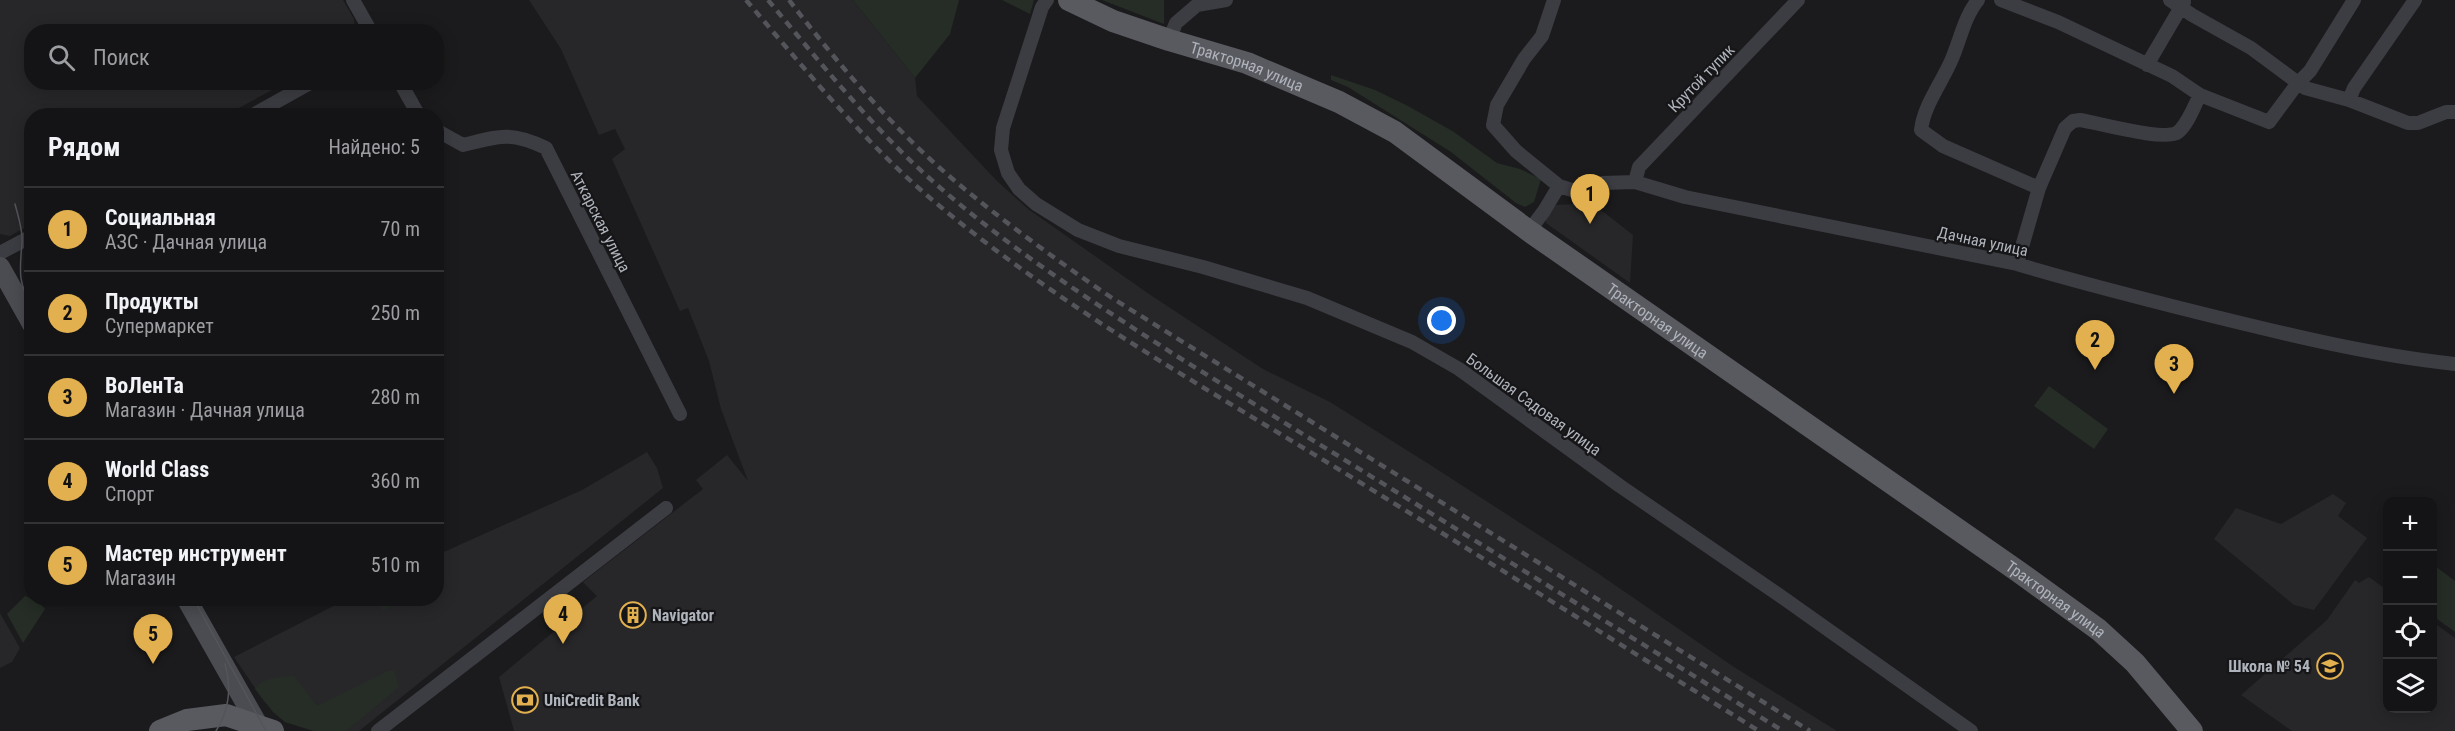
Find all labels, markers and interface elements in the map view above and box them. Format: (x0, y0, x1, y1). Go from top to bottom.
search box (24, 24, 444, 90)
street label: Тракторная улица (1188, 38, 1306, 96)
street label: Крутой тупик (1664, 40, 1739, 116)
icon: search (45, 41, 78, 74)
text: Поиск (93, 45, 150, 70)
text: Рядом (48, 132, 120, 162)
text: Найдено: 5 (328, 135, 420, 159)
street label: Аткарская улица (567, 167, 634, 275)
pin: 1 (1570, 174, 1610, 224)
text: Социальная (105, 205, 216, 230)
text: 1 (62, 217, 73, 241)
text: 70 m (381, 217, 420, 241)
street label: Дачная улица (1936, 223, 2030, 260)
text: АЗС · Дачная улица (105, 230, 267, 254)
street label: Тракторная улица (1603, 279, 1712, 363)
text: Продукты (105, 289, 199, 314)
text: 2 (62, 301, 73, 325)
text: 250 m (371, 301, 420, 325)
your location (1427, 306, 1456, 335)
text: Супермаркет (105, 314, 214, 338)
pin: 2 (2076, 320, 2114, 370)
pin: 3 (2154, 344, 2194, 394)
street label: Большая Садовая улица (1463, 349, 1605, 460)
text: ВоЛенТа (105, 373, 184, 398)
text: 3 (62, 385, 73, 409)
text: 280 m (371, 385, 420, 409)
text: Магазин · Дачная улица (105, 398, 305, 422)
text: World Class (105, 457, 209, 482)
text: 4 (62, 469, 73, 493)
text: 360 m (371, 469, 420, 493)
text: Спорт (105, 482, 154, 506)
map controls (2383, 497, 2437, 713)
button: + (2383, 497, 2437, 551)
text: Мастер инструмент (105, 541, 287, 566)
button: − (2383, 551, 2437, 605)
text: 5 (62, 553, 73, 577)
text: 510 m (371, 553, 420, 577)
street label: Тракторная улица (2002, 557, 2110, 642)
text: Магазин (105, 566, 176, 590)
pin: 4 (544, 594, 582, 644)
building icon: Navigator (618, 600, 648, 630)
button: locate (2383, 605, 2437, 659)
place label: Navigator (652, 606, 714, 625)
pin: 5 (134, 614, 172, 664)
school or university icon: Школа № 54 (2315, 651, 2345, 681)
place label: Школа № 54 (2228, 657, 2310, 676)
button: layers (2383, 659, 2437, 713)
bank icon: UniCredit Bank (510, 685, 540, 715)
place label: UniCredit Bank (544, 691, 640, 710)

